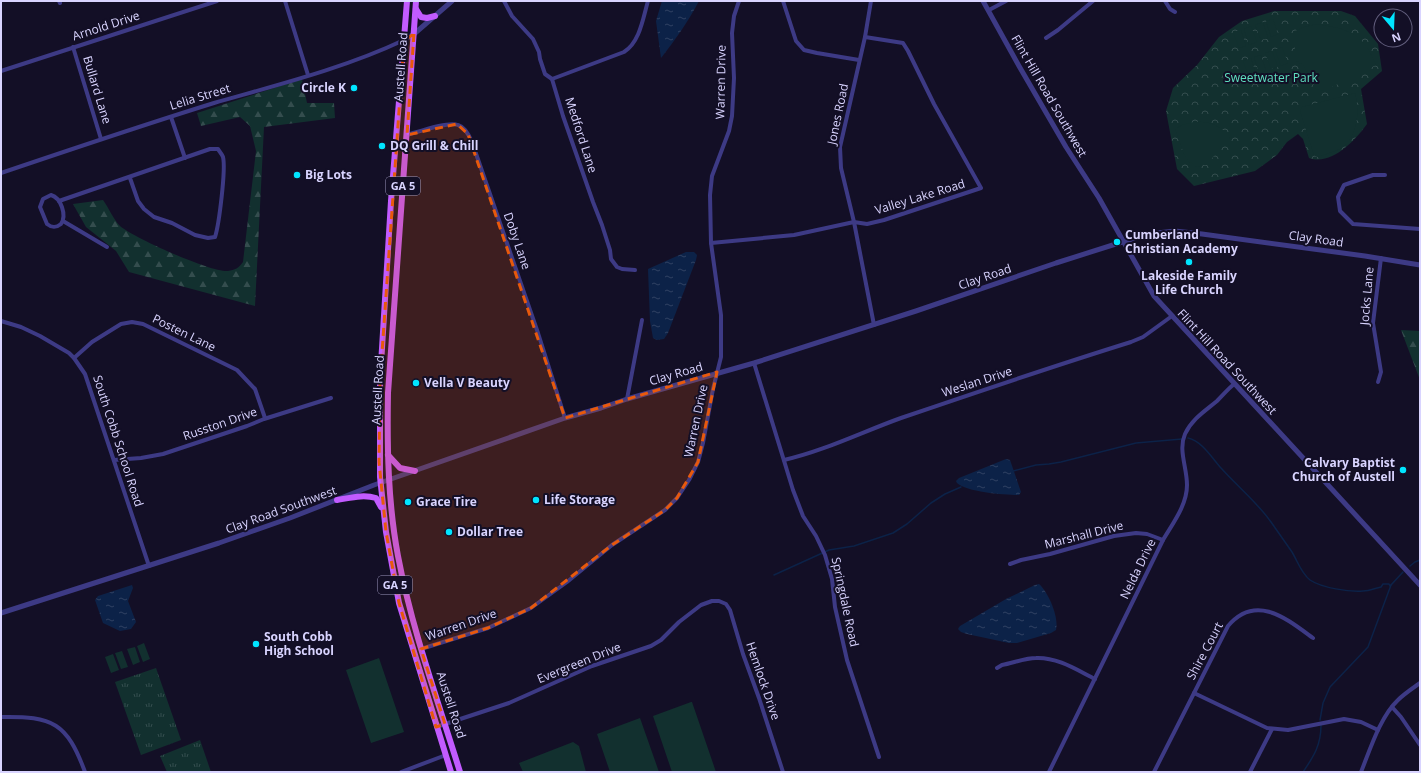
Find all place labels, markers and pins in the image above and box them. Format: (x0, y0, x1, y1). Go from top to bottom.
place label: Circle K (301, 79, 346, 96)
marker: Circle K (349, 83, 359, 93)
place label: DQ Grill & Chill (390, 137, 478, 154)
marker: DQ Grill & Chill (377, 141, 387, 151)
place label: Big Lots (305, 166, 352, 183)
marker: Big Lots (292, 170, 302, 180)
place label: Cumberland Christian Academy (1125, 226, 1238, 257)
marker: Cumberland Christian Academy (1112, 237, 1122, 247)
marker: Lakeside Family Life Church (1184, 257, 1194, 267)
place label: Lakeside Family Life Church (1141, 267, 1237, 298)
place label: Vella V Beauty (424, 374, 510, 391)
marker: Vella V Beauty (411, 378, 421, 388)
place label: Calvary Baptist Church of Austell (1292, 454, 1395, 485)
marker: Calvary Baptist Church of Austell (1398, 465, 1408, 475)
place label: Life Storage (544, 491, 615, 508)
place label: Grace Tire (416, 493, 477, 510)
marker: Life Storage (531, 495, 541, 505)
marker: Grace Tire (403, 497, 413, 507)
place label: Dollar Tree (457, 523, 523, 540)
marker: Dollar Tree (444, 527, 454, 537)
place label: South Cobb High School (264, 628, 334, 659)
marker: South Cobb High School (251, 639, 261, 649)

